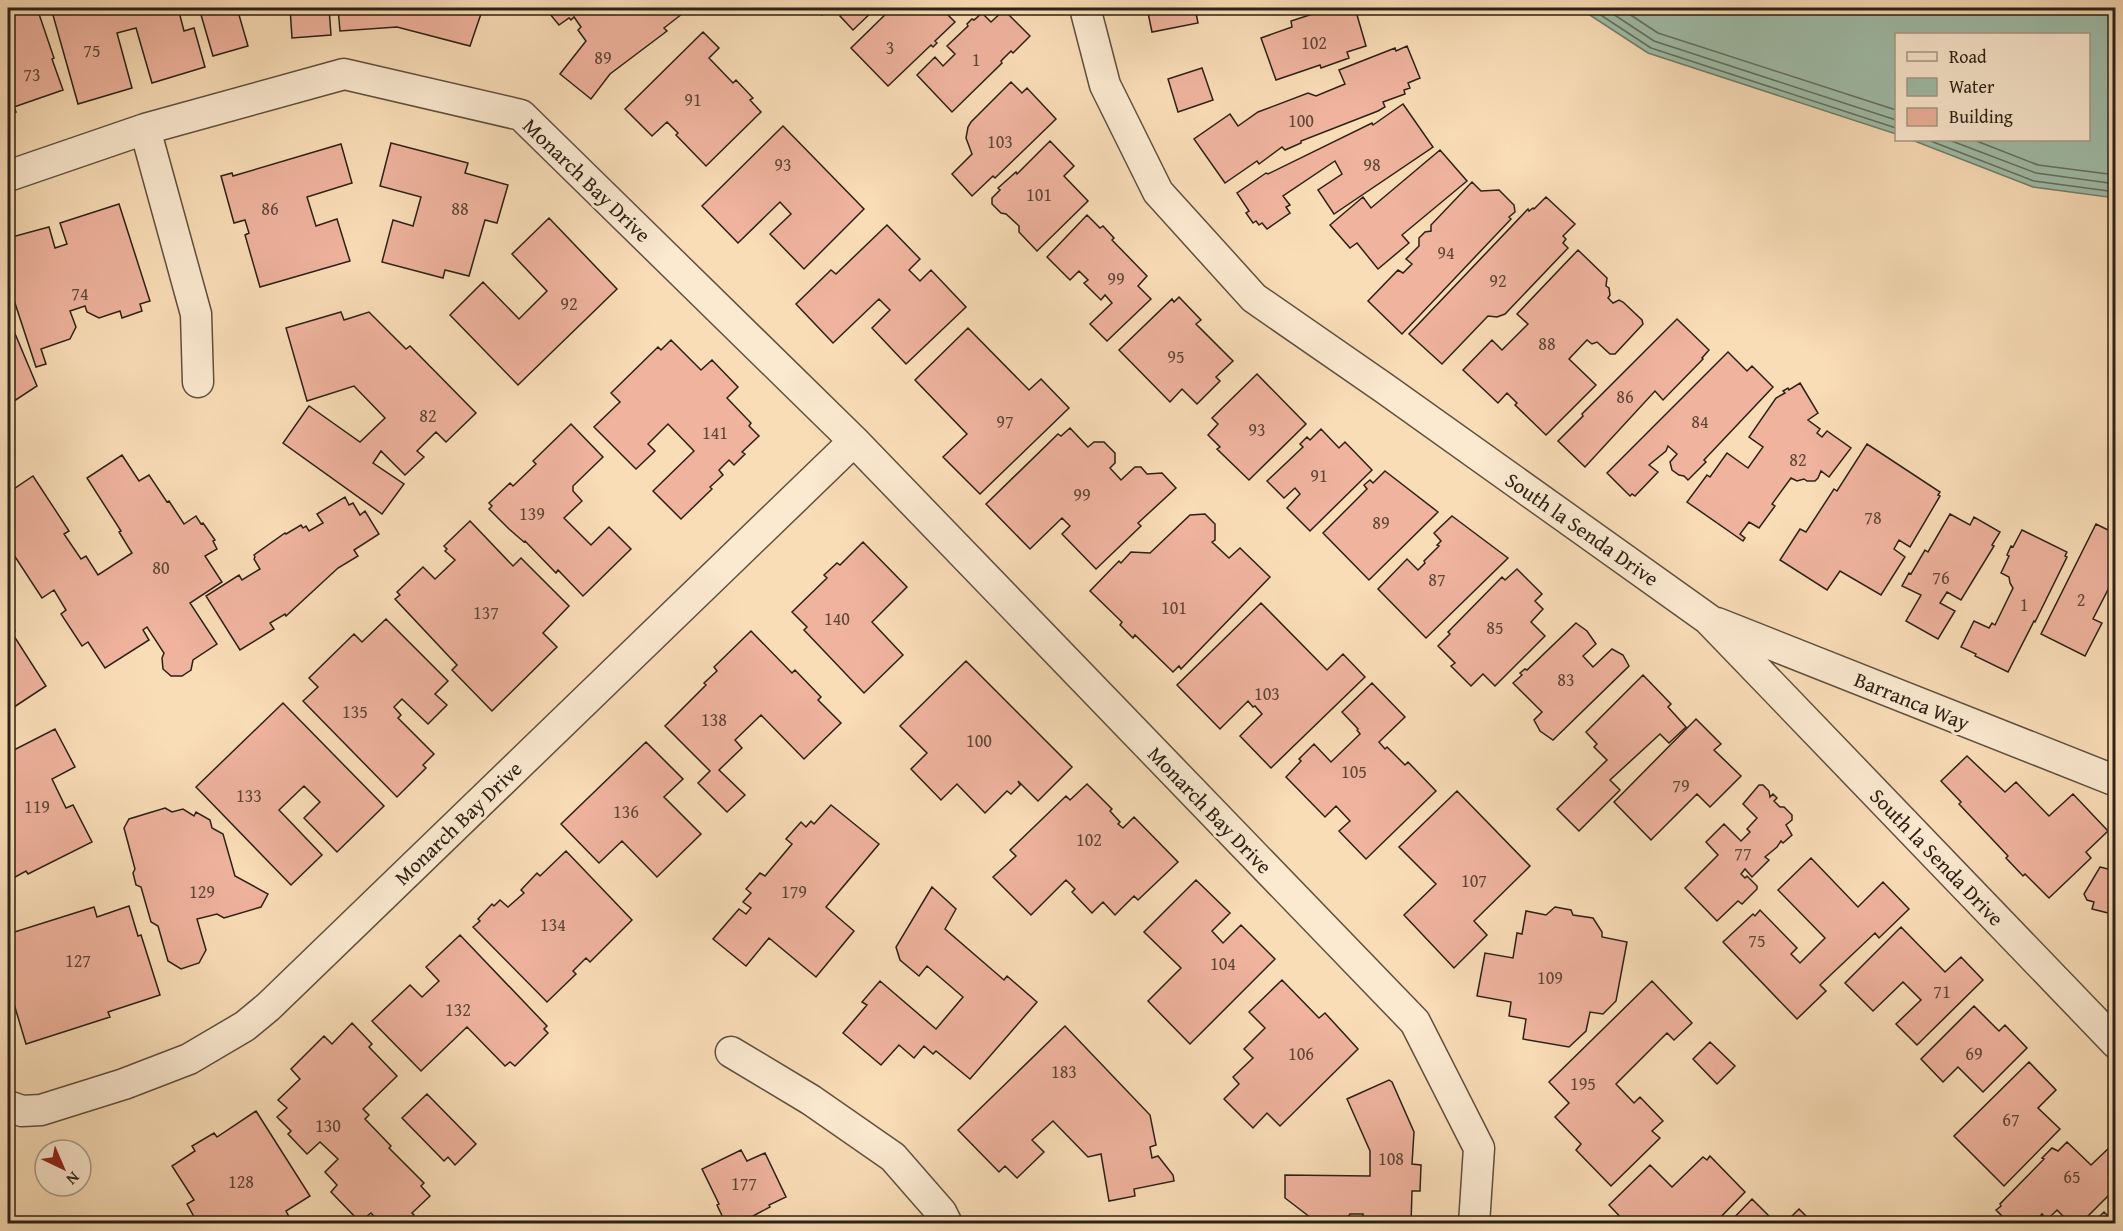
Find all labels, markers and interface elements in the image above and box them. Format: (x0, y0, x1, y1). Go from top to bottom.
house number: 102 (1301, 29, 1327, 56)
legend (1895, 33, 2090, 141)
house number: 3 (886, 34, 894, 61)
house number: 75 (83, 37, 101, 64)
text: Road (1949, 43, 1987, 70)
house number: 89 (594, 44, 612, 71)
house number: 1 (972, 46, 980, 73)
house number: 73 (23, 61, 41, 88)
text: Water (1949, 73, 1995, 100)
house number: 91 (684, 86, 702, 113)
text: Building (1949, 103, 2013, 130)
house number: 100 (1288, 107, 1314, 134)
street label: Monarch Bay Drive (516, 111, 658, 249)
house number: 103 (987, 128, 1013, 155)
house number: 93 (774, 151, 792, 178)
house number: 98 (1363, 151, 1381, 178)
house number: 101 (1026, 181, 1052, 208)
house number: 86 (261, 195, 279, 222)
house number: 88 (451, 195, 469, 222)
house number: 94 (1437, 239, 1455, 266)
house number: 99 (1107, 265, 1125, 292)
house number: 92 (1489, 267, 1507, 294)
house number: 74 (71, 280, 89, 307)
house number: 92 (560, 290, 578, 317)
house number: 88 (1538, 330, 1556, 357)
house number: 95 (1167, 343, 1185, 370)
house number: 86 (1616, 383, 1634, 410)
house number: 82 (419, 402, 437, 429)
house number: 97 (996, 408, 1014, 435)
house number: 84 (1691, 408, 1709, 435)
house number: 93 (1248, 416, 1266, 443)
house number: 141 (702, 419, 728, 446)
house number: 82 (1789, 446, 1807, 473)
house number: 91 (1310, 462, 1328, 489)
street label: South la Senda Drive (1499, 464, 1665, 594)
house number: 99 (1073, 481, 1091, 508)
house number: 139 (519, 500, 545, 527)
house number: 78 (1864, 504, 1882, 531)
house number: 89 (1372, 509, 1390, 536)
house number: 80 (152, 554, 170, 581)
house number: 76 (1932, 564, 1950, 591)
house number: 87 (1428, 566, 1446, 593)
house number: 2 (2077, 586, 2085, 613)
house number: 1 (2020, 591, 2028, 618)
house number: 101 (1161, 594, 1187, 621)
house number: 137 (473, 599, 499, 626)
house number: 140 (824, 605, 850, 632)
house number: 85 (1486, 614, 1504, 641)
street label: Barranca Way (1850, 664, 1975, 738)
house number: 83 (1557, 666, 1575, 693)
house number: 103 (1254, 680, 1280, 707)
house number: 135 (342, 698, 368, 725)
house number: 138 (701, 706, 727, 733)
house number: 100 (966, 727, 992, 754)
street label: Monarch Bay Drive (1141, 739, 1279, 881)
street label: Monarch Bay Drive (387, 754, 529, 892)
house number: 105 (1341, 758, 1367, 785)
house number: 79 (1672, 772, 1690, 799)
street label: South la Senda Drive (1863, 781, 2011, 933)
house number: 133 (236, 782, 262, 809)
house number: 119 (24, 793, 50, 820)
house number: 136 (613, 798, 639, 825)
house number: 102 (1076, 826, 1102, 853)
house number: 77 (1734, 840, 1752, 867)
house number: 107 (1461, 867, 1487, 894)
house number: 129 (189, 878, 215, 905)
house number: 179 (781, 878, 807, 905)
house number: 134 (540, 911, 566, 938)
house number: 75 (1748, 927, 1766, 954)
house number: 127 (65, 947, 91, 974)
house number: 104 (1210, 950, 1236, 977)
house number: 109 (1537, 964, 1563, 991)
house number: 71 (1933, 978, 1951, 1005)
house number: 132 (445, 996, 471, 1023)
house number: 106 (1288, 1040, 1314, 1067)
house number: 69 (1965, 1040, 1983, 1067)
house number: 183 (1051, 1058, 1077, 1085)
house number: 195 (1570, 1070, 1596, 1097)
house number: 67 (2002, 1106, 2020, 1133)
house number: 130 (315, 1112, 341, 1139)
north arrow (33, 1138, 93, 1198)
house number: 108 (1378, 1145, 1404, 1172)
house number: 65 (2063, 1163, 2081, 1190)
text: N (61, 1166, 86, 1191)
house number: 128 (228, 1168, 254, 1195)
house number: 177 (731, 1170, 757, 1197)

